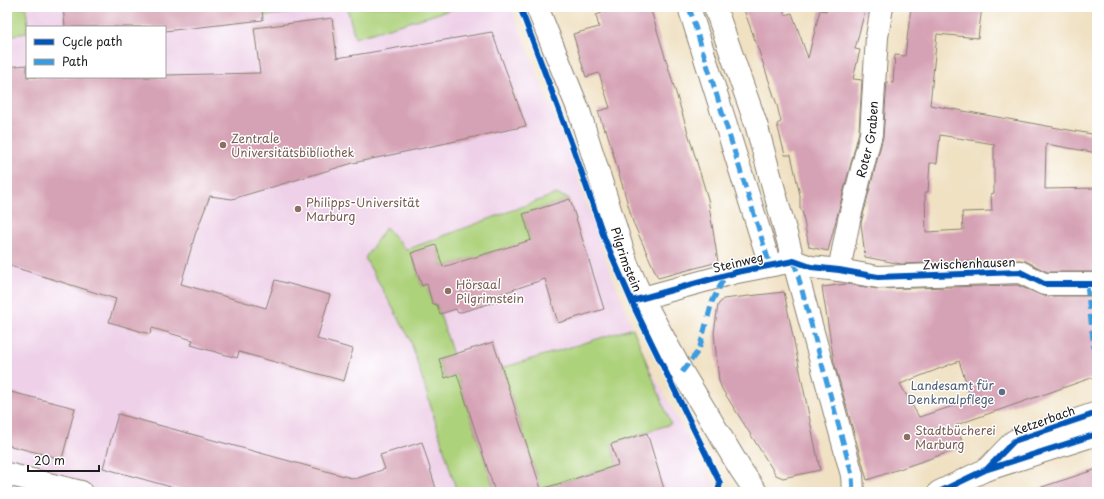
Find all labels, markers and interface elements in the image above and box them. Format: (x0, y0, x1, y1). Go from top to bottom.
legend (26, 26, 166, 78)
text: Cycle path (62, 32, 123, 50)
text: Path (62, 52, 88, 70)
street label: Roter Graben (851, 100, 882, 180)
place label: Zentrale Universitätsbibliothek (231, 129, 355, 161)
marker: Zentrale Universitätsbibliothek (218, 140, 228, 150)
place label: Philipps-Universität Marburg (306, 193, 420, 225)
marker: Philipps-Universität Marburg (293, 204, 303, 214)
street label: Pilgrimstein (607, 225, 647, 295)
street label: Steinweg (711, 247, 765, 277)
street label: Zwischenhausen (922, 252, 1016, 274)
place label: Hörsaal Pilgrimstein (456, 275, 524, 307)
marker: Hörsaal Pilgrimstein (443, 286, 453, 296)
place label: Landesamt für Denkmalpflege (907, 376, 994, 408)
marker: Landesamt für Denkmalpflege (997, 387, 1007, 397)
street label: Ketzerbach (1011, 401, 1077, 439)
place label: Stadtbücherei Marburg (915, 421, 996, 453)
marker: Stadtbücherei Marburg (902, 432, 912, 442)
scale bar (28, 447, 99, 473)
text: 20 m (34, 451, 65, 469)

